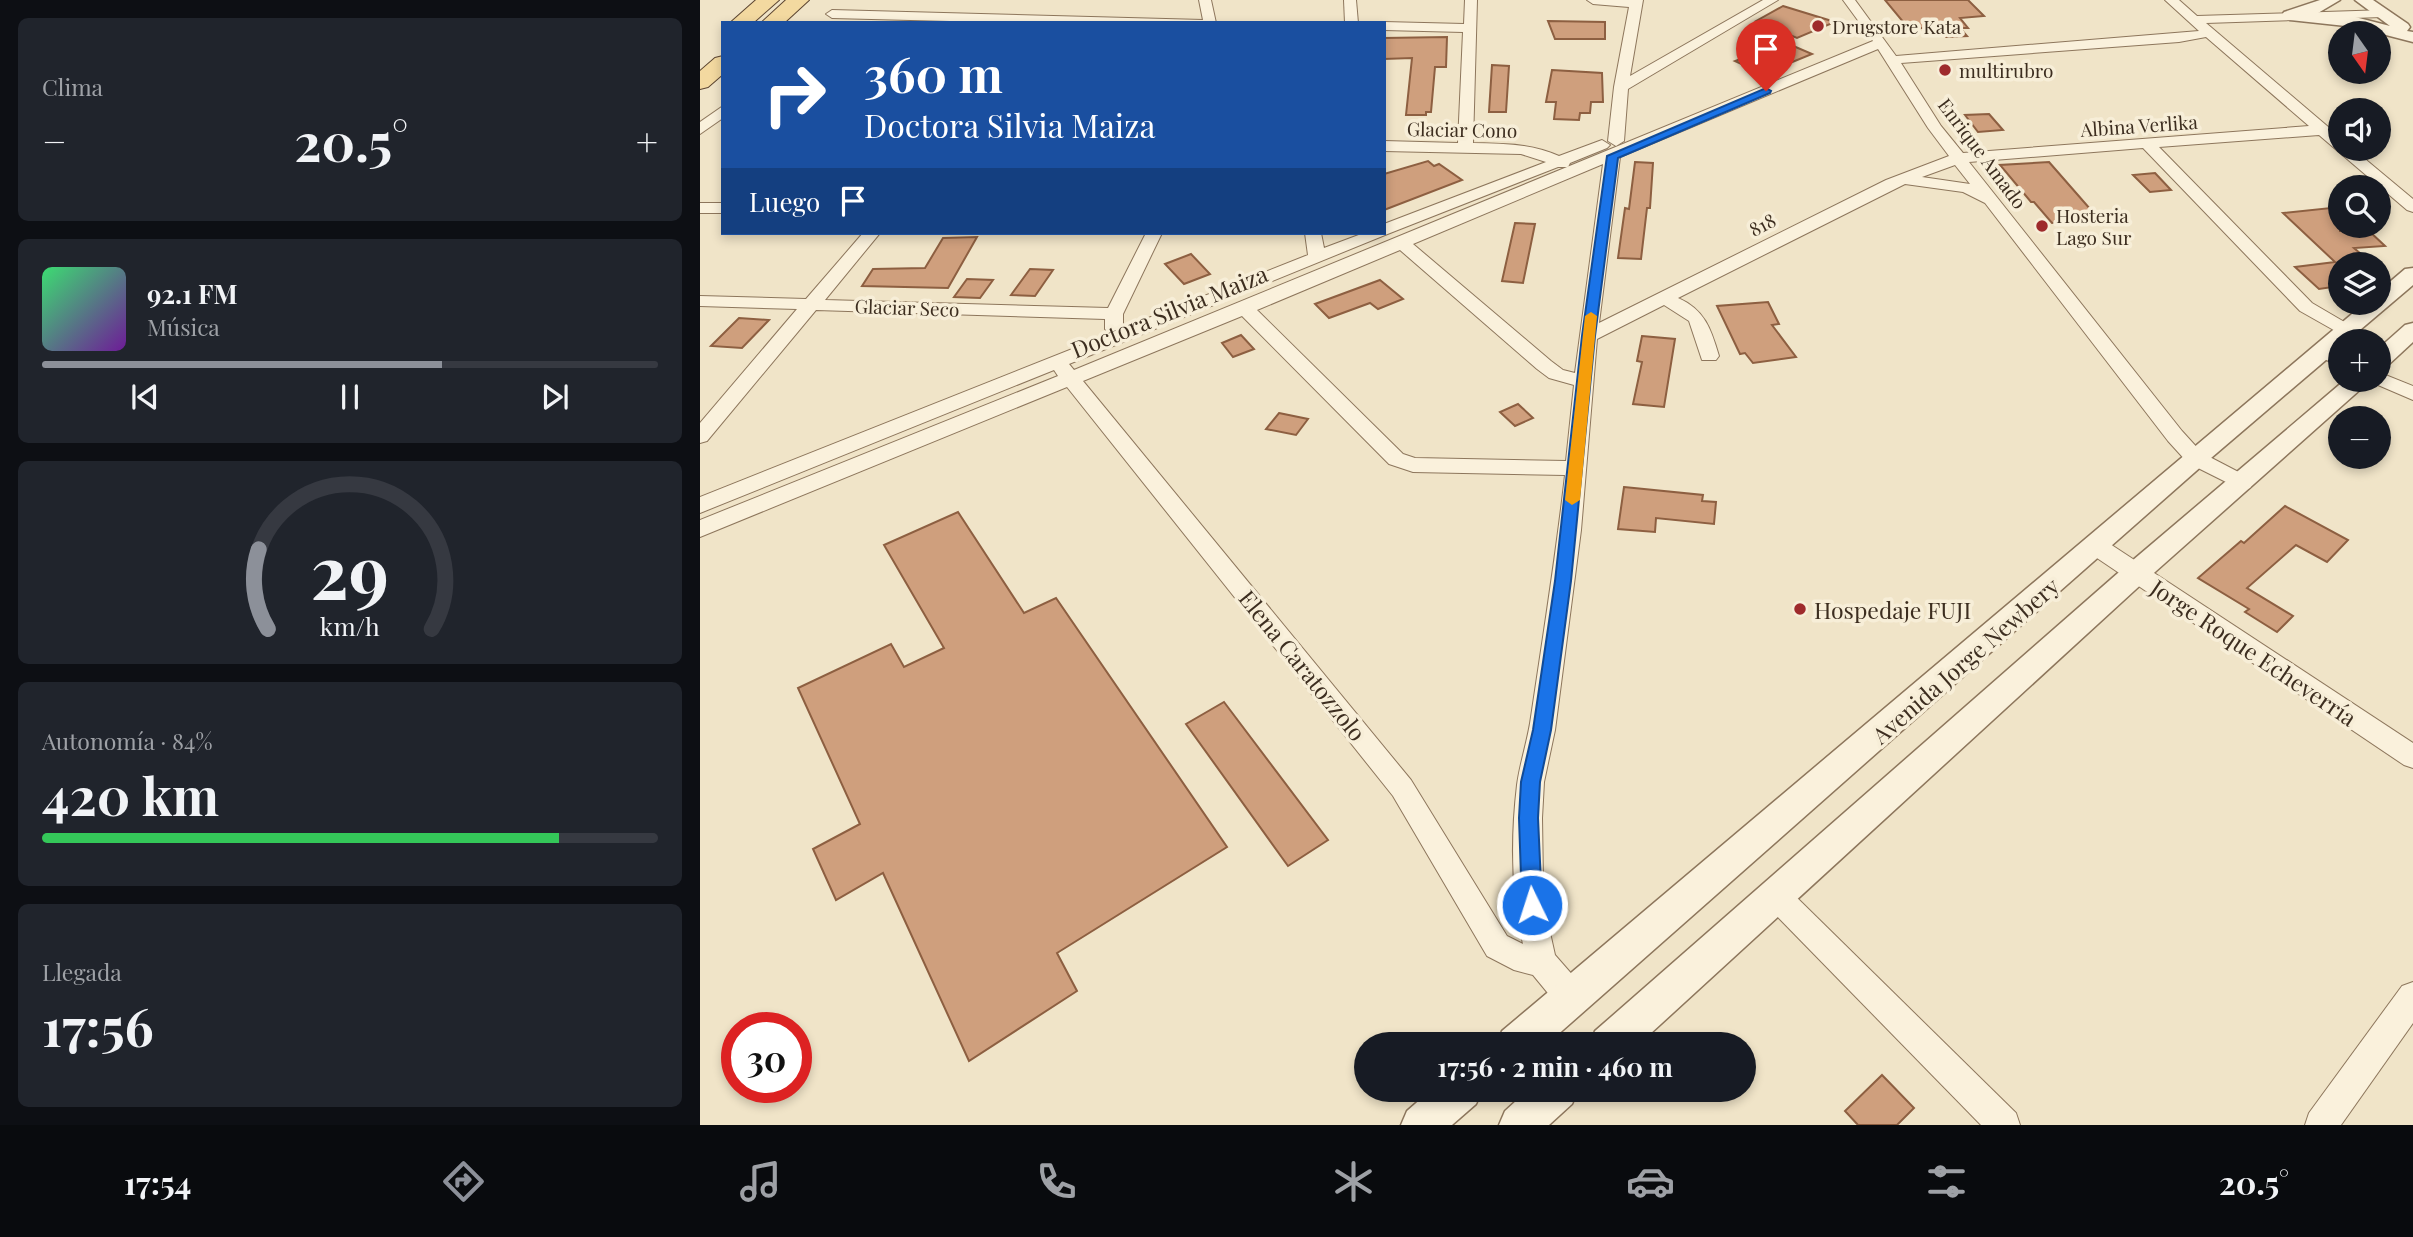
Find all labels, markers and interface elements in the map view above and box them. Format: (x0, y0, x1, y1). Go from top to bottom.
place label: Drugstore Kata (1832, 13, 1962, 39)
marker: Drugstore Kata (1810, 18, 1826, 34)
pin (1736, 19, 1796, 91)
north arrow (2328, 21, 2390, 84)
map controls (2328, 21, 2391, 469)
icon: arrive (1747, 30, 1785, 68)
text: 360 m (864, 40, 1003, 105)
icon: right (749, 49, 840, 140)
place label: multirubro (1959, 57, 2053, 83)
marker: multirubro (1937, 62, 1953, 78)
text: Clima (42, 71, 103, 102)
street label: Enrique Amado (1933, 92, 2033, 214)
button: sound (2328, 98, 2391, 161)
text: Doctora Silvia Maiza (864, 103, 1155, 146)
text: 20.5° (294, 106, 408, 175)
street label: Albina Verlika (2078, 108, 2199, 142)
text: − (42, 115, 67, 166)
text: + (636, 115, 658, 166)
street label: Glaciar Cono (1407, 115, 1517, 143)
button: search (2328, 175, 2391, 238)
icon: arrive (834, 182, 872, 220)
text: Luego (749, 184, 820, 219)
place label: Hosteria Lago Sur (2056, 202, 2132, 250)
street label: 818 (1744, 206, 1780, 242)
marker: Hosteria Lago Sur (2034, 218, 2050, 234)
button: layers (2328, 252, 2391, 315)
street label: Doctora Silvia Maiza (1066, 257, 1272, 365)
text: 92.1 FM (147, 276, 238, 311)
street label: Glaciar Seco (854, 292, 960, 322)
text: Música (147, 311, 220, 342)
button: + (2328, 329, 2391, 392)
icon: previous (126, 378, 164, 416)
icon: pause (331, 378, 369, 416)
icon: next (536, 378, 574, 416)
button: − (2328, 406, 2391, 469)
text: 29 (311, 520, 389, 617)
street label: Avenida Jorge Newbery (1864, 570, 2066, 751)
street label: Jorge Roque Echeverría (2144, 571, 2363, 733)
street label: Elena Caratozzolo (1233, 583, 1373, 747)
place label: Hospedaje FUJI (1814, 594, 1971, 625)
marker: Hospedaje FUJI (1792, 601, 1808, 617)
text: km/h (320, 608, 380, 641)
text: Autonomía · 84% (42, 725, 213, 756)
text: 420 km (42, 760, 219, 829)
position arrow (1495, 868, 1569, 942)
text: Llegada (42, 956, 122, 987)
text: 17:56 (42, 991, 154, 1060)
speed limit sign: 30 (721, 1012, 812, 1103)
text: 17:56 · 2 min · 460 m (1437, 1049, 1673, 1084)
icon: directions (439, 1157, 488, 1206)
icon: music (736, 1157, 785, 1206)
icon: phone (1032, 1157, 1081, 1206)
icon: climate (1329, 1157, 1378, 1206)
icon: car (1626, 1157, 1675, 1206)
icon: filters (1922, 1157, 1971, 1206)
text: 17:54 (124, 1160, 192, 1203)
text: 20.5° (2219, 1160, 2289, 1203)

